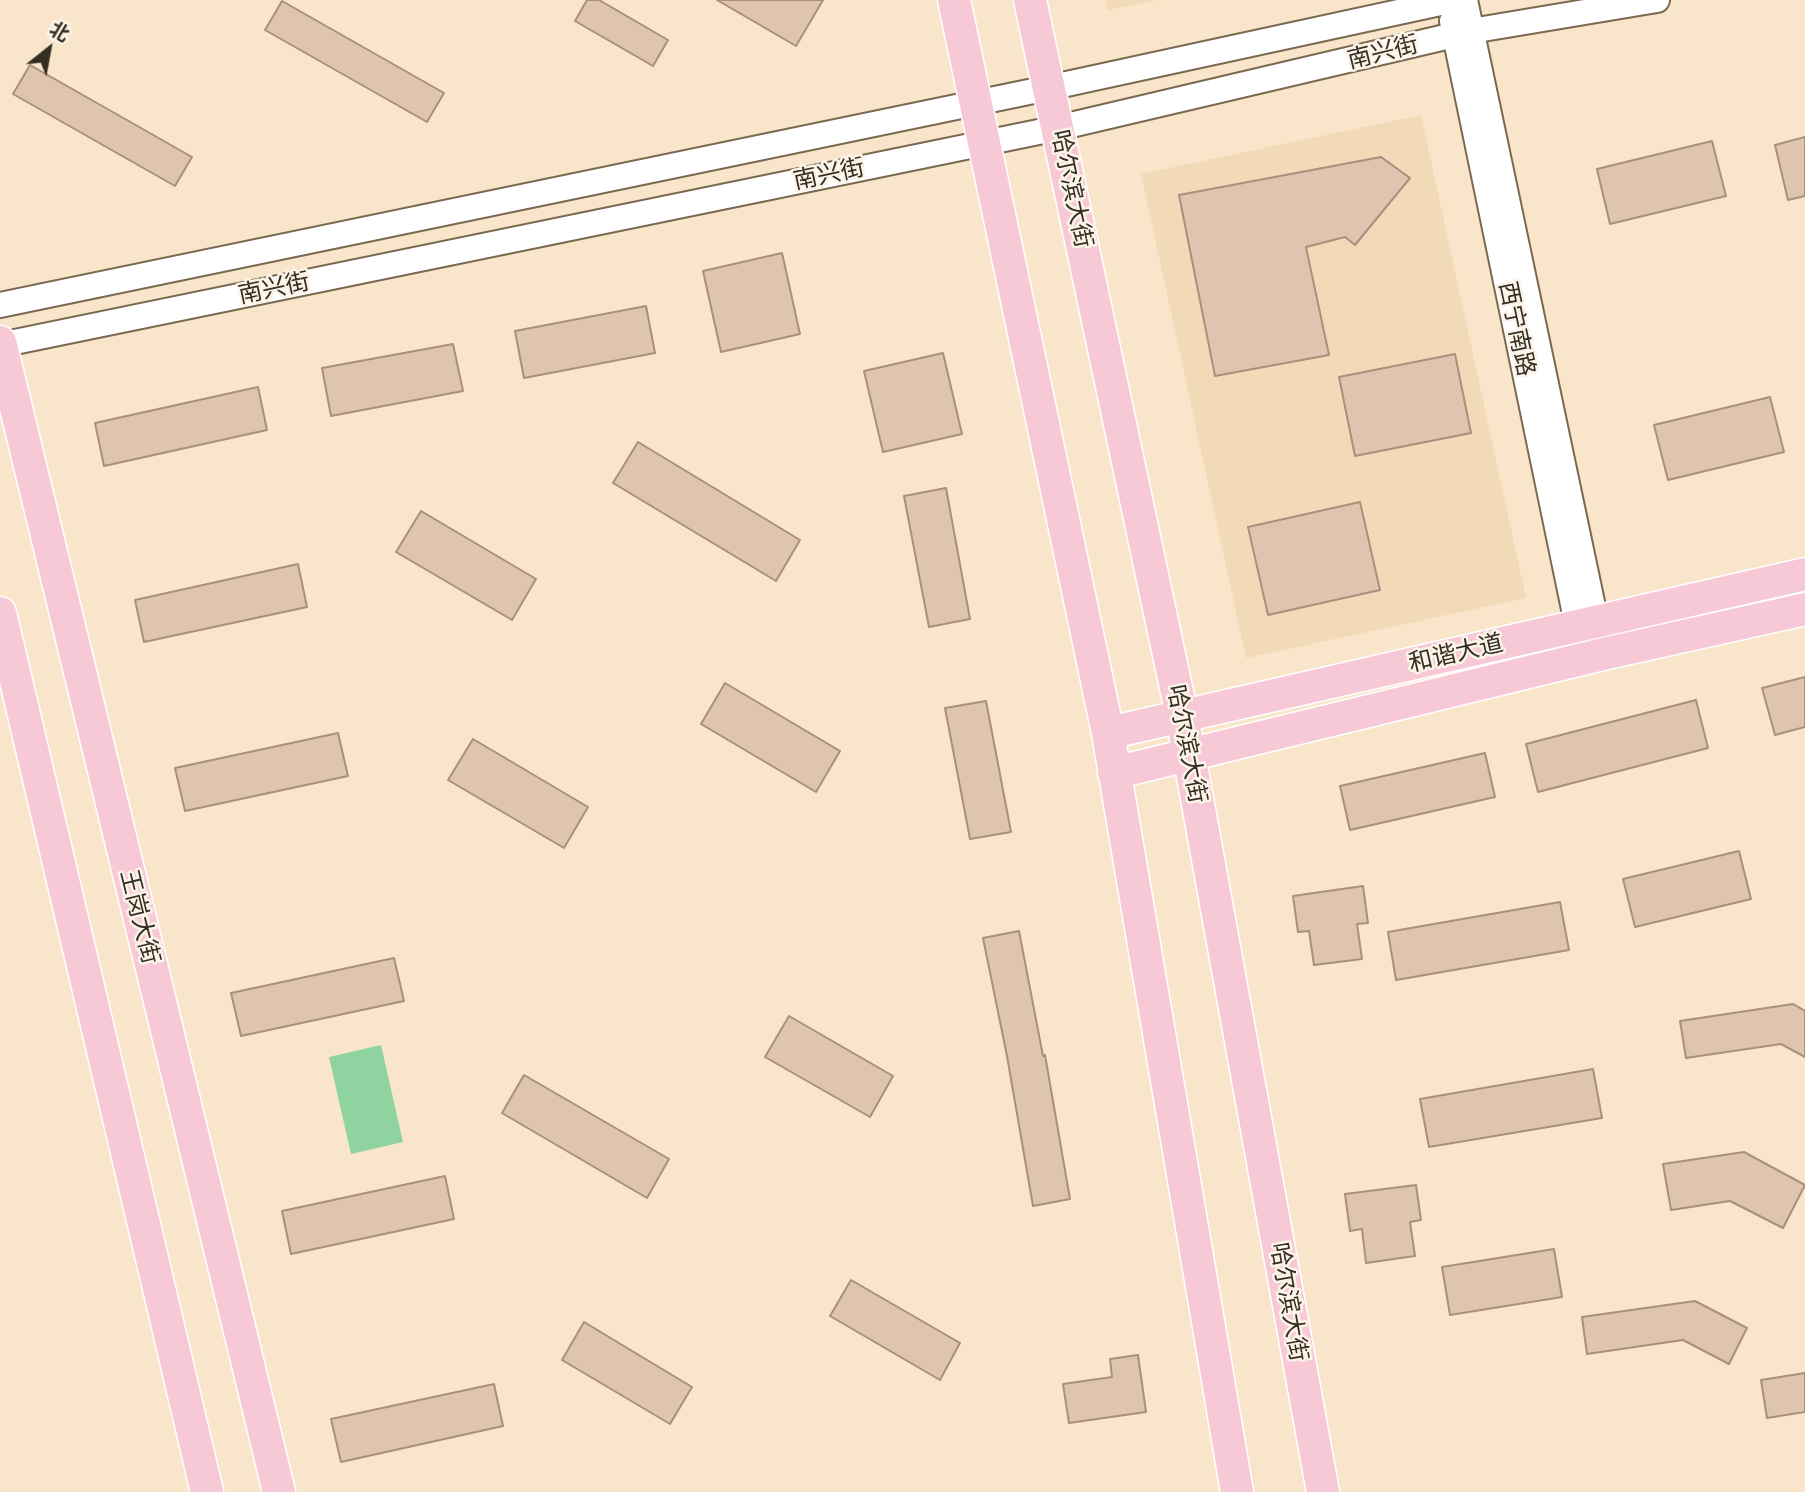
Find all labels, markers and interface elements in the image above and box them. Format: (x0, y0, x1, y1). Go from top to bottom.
north arrow (14, 14, 84, 84)
text: 北 (45, 16, 74, 46)
street label: 南兴街 (1345, 30, 1421, 76)
street label: 哈尔滨大街 (1044, 127, 1098, 251)
street label: 南兴街 (791, 153, 867, 197)
street label: 南兴街 (236, 267, 312, 311)
street label: 西宁南路 (1492, 279, 1540, 379)
street label: 和谐大道 (1406, 629, 1506, 679)
street label: 哈尔滨大街 (1160, 682, 1212, 806)
street label: 王岗大街 (113, 867, 165, 967)
street label: 哈尔滨大街 (1263, 1240, 1313, 1364)

